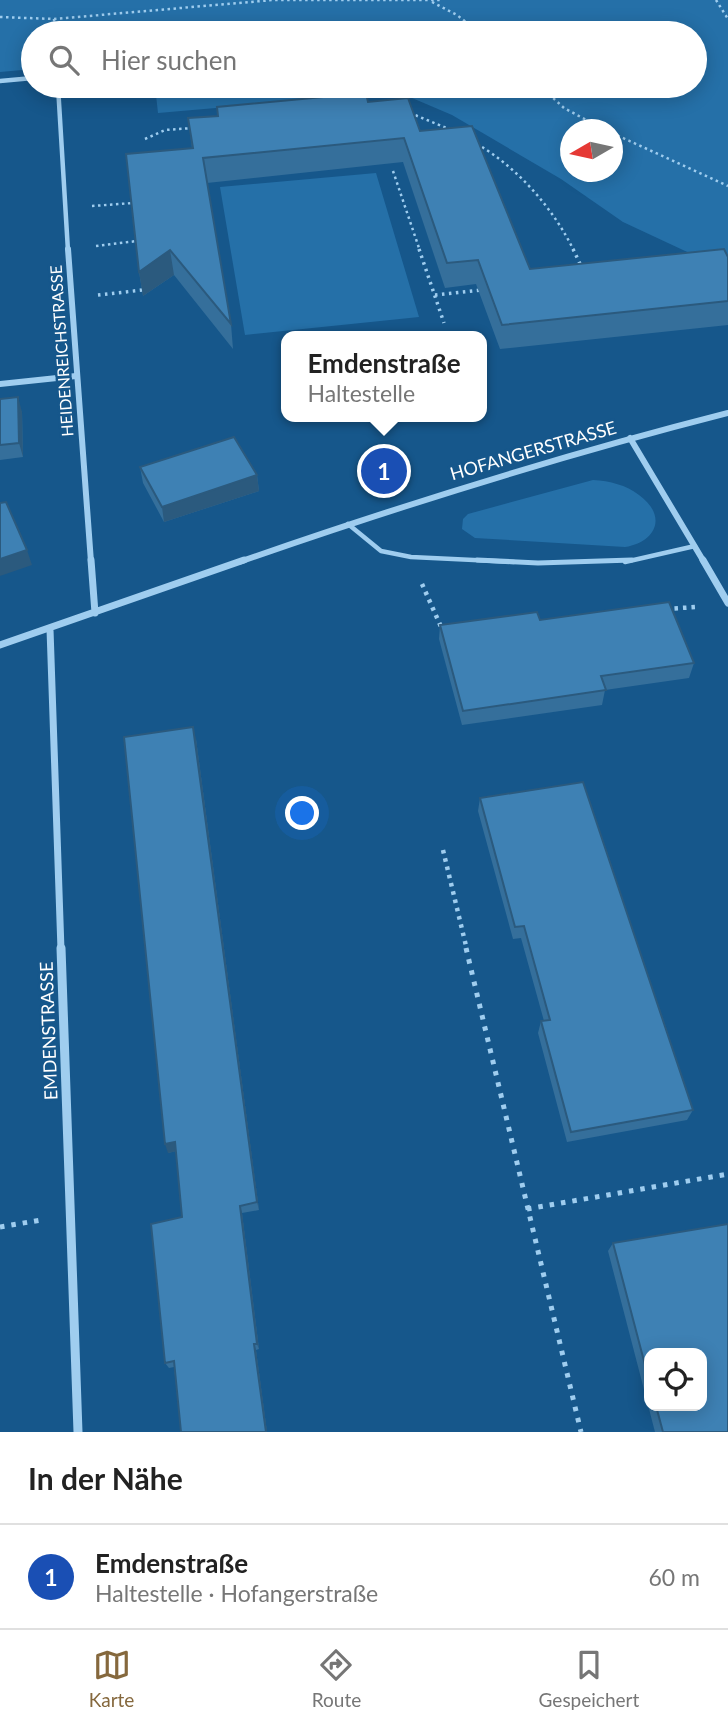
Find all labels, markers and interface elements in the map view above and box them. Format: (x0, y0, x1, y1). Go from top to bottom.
search box (21, 21, 707, 98)
icon: search (45, 41, 83, 79)
text: Hier suchen (101, 44, 237, 76)
north arrow (560, 119, 623, 182)
street label: HEIDENREICHSTRASSE (46, 265, 76, 437)
popup (281, 331, 487, 422)
text: Emdenstraße (307, 347, 461, 379)
text: Haltestelle (307, 379, 415, 407)
street label: HOFANGERSTRASSE (447, 416, 619, 484)
pin: 1 (361, 445, 407, 497)
your location (285, 796, 319, 830)
street label: EMDENSTRASSE (35, 961, 61, 1101)
map controls (644, 1348, 707, 1411)
button: locate (644, 1348, 707, 1411)
text: In der Nähe (28, 1460, 183, 1496)
text: Emdenstraße (95, 1547, 248, 1579)
text: 1 (44, 1563, 58, 1591)
text: 60 m (649, 1563, 700, 1591)
text: Haltestelle · Hofangerstraße (95, 1579, 378, 1607)
tab: Karte (89, 1646, 134, 1711)
tab: Route (312, 1646, 361, 1711)
tab: Gespeichert (539, 1646, 639, 1711)

